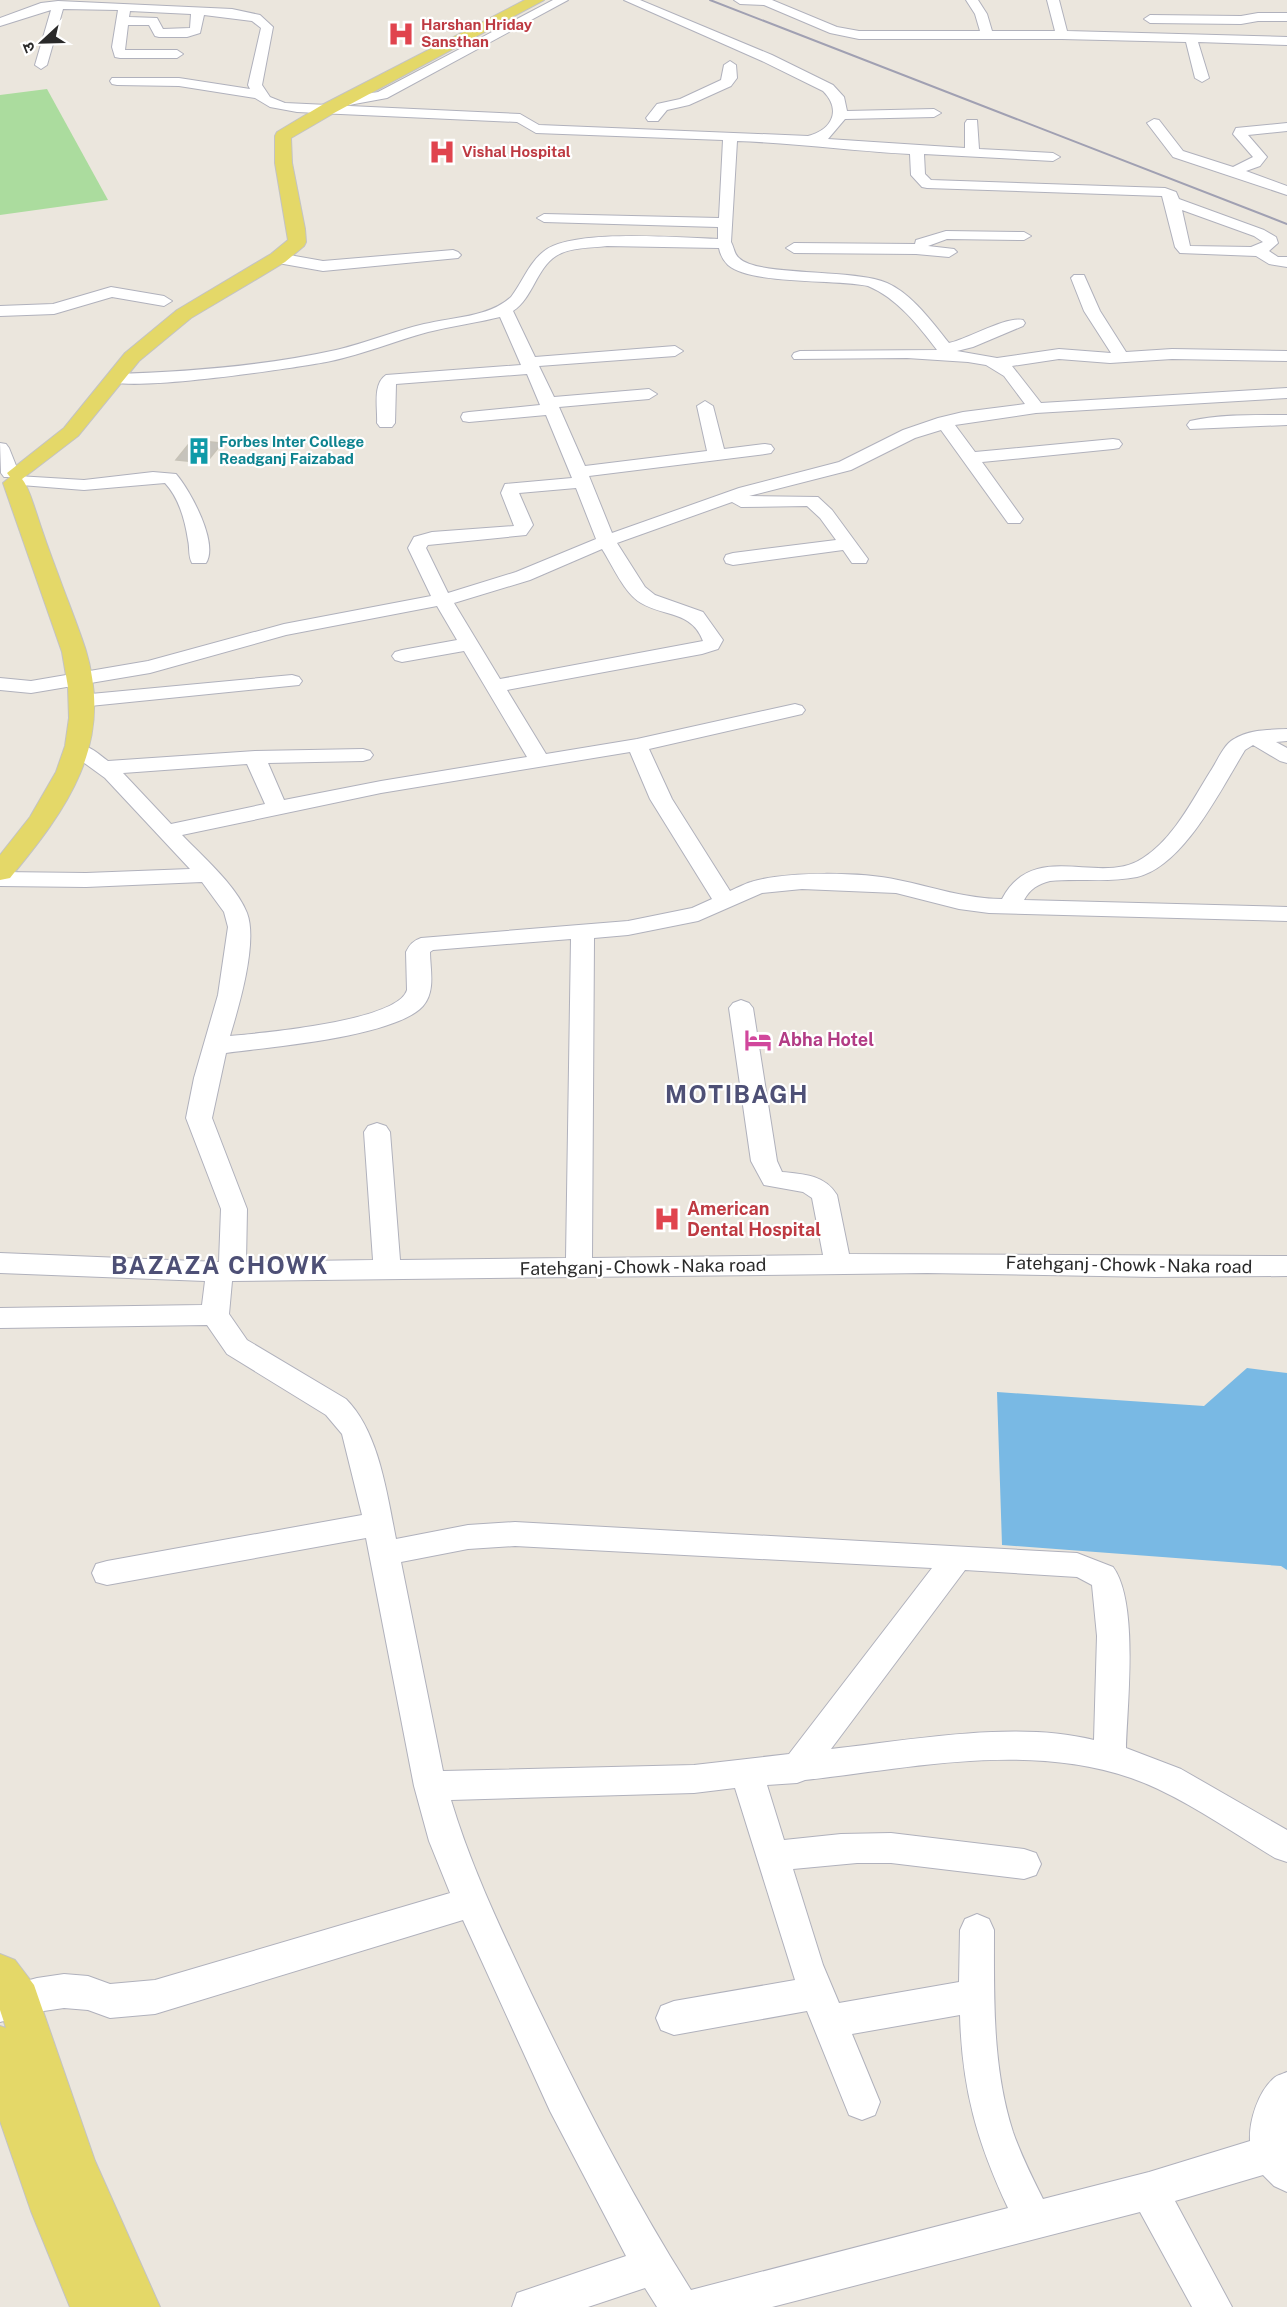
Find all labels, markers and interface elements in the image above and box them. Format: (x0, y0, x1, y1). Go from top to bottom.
north arrow (12, 12, 72, 72)
place label: Harshan Hriday Sansthan (421, 16, 533, 50)
hospital icon: Harshan Hriday Sansthan (386, 19, 416, 49)
text: उ (18, 39, 39, 55)
hospital icon: Vishal Hospital (427, 137, 457, 167)
place label: Vishal Hospital (462, 143, 571, 160)
place label: Forbes Inter College Readganj Faizabad (219, 433, 364, 467)
building icon: Forbes Inter College Readganj Faizabad (184, 436, 214, 466)
hotel icon: Abha Hotel (743, 1025, 773, 1055)
place label: Abha Hotel (778, 1029, 874, 1050)
district label: MOTIBAGH (665, 1080, 809, 1108)
place label: American Dental Hospital (687, 1198, 821, 1240)
hospital icon: American Dental Hospital (652, 1204, 682, 1234)
district label: BAZAZA CHOWK (111, 1251, 329, 1279)
street label: Fatehganj - Chowk - Naka road (1005, 1252, 1253, 1277)
street label: Fatehganj - Chowk - Naka road (519, 1254, 767, 1279)

